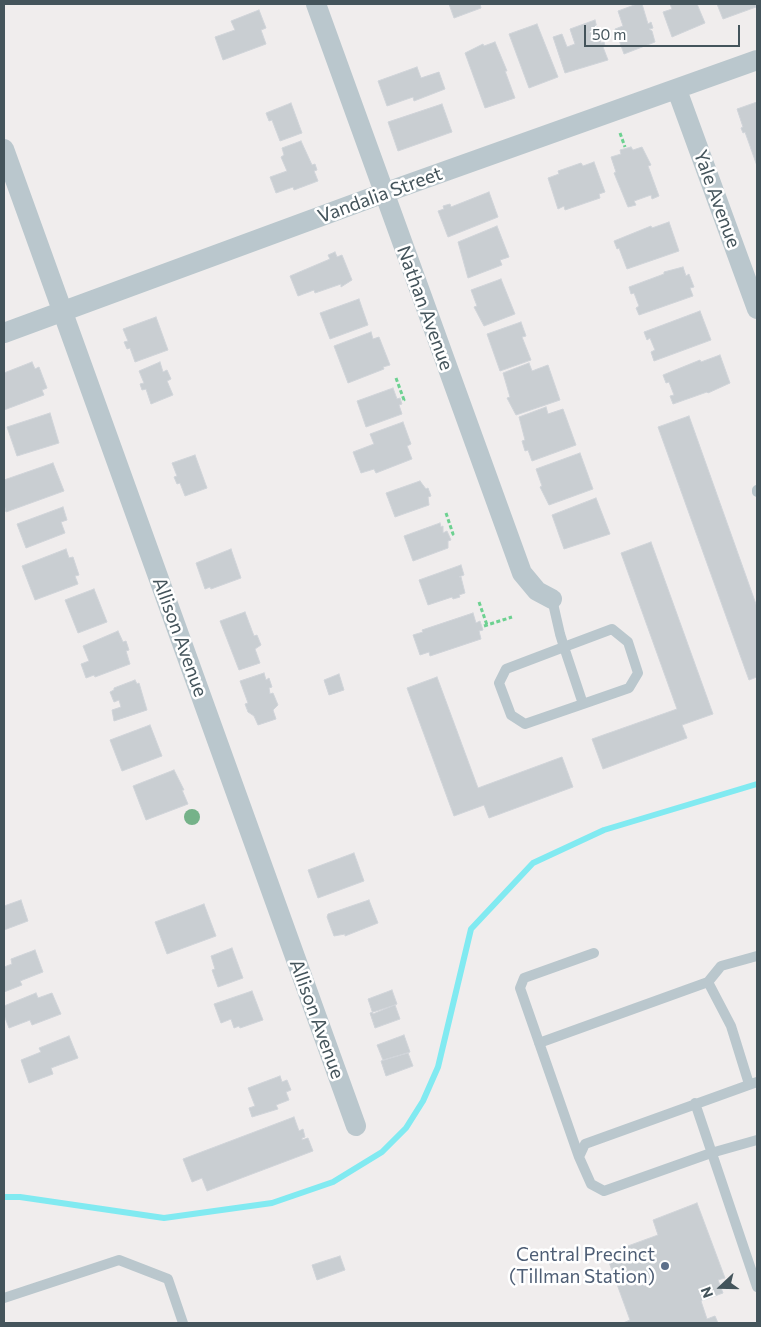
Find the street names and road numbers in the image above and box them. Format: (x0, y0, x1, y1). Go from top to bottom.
street label: Yale Avenue (689, 147, 745, 251)
street label: Vandalia Street (315, 162, 445, 228)
street label: Nathan Avenue (392, 243, 458, 373)
street label: Allison Avenue (148, 574, 212, 700)
street label: Allison Avenue (285, 956, 349, 1082)

